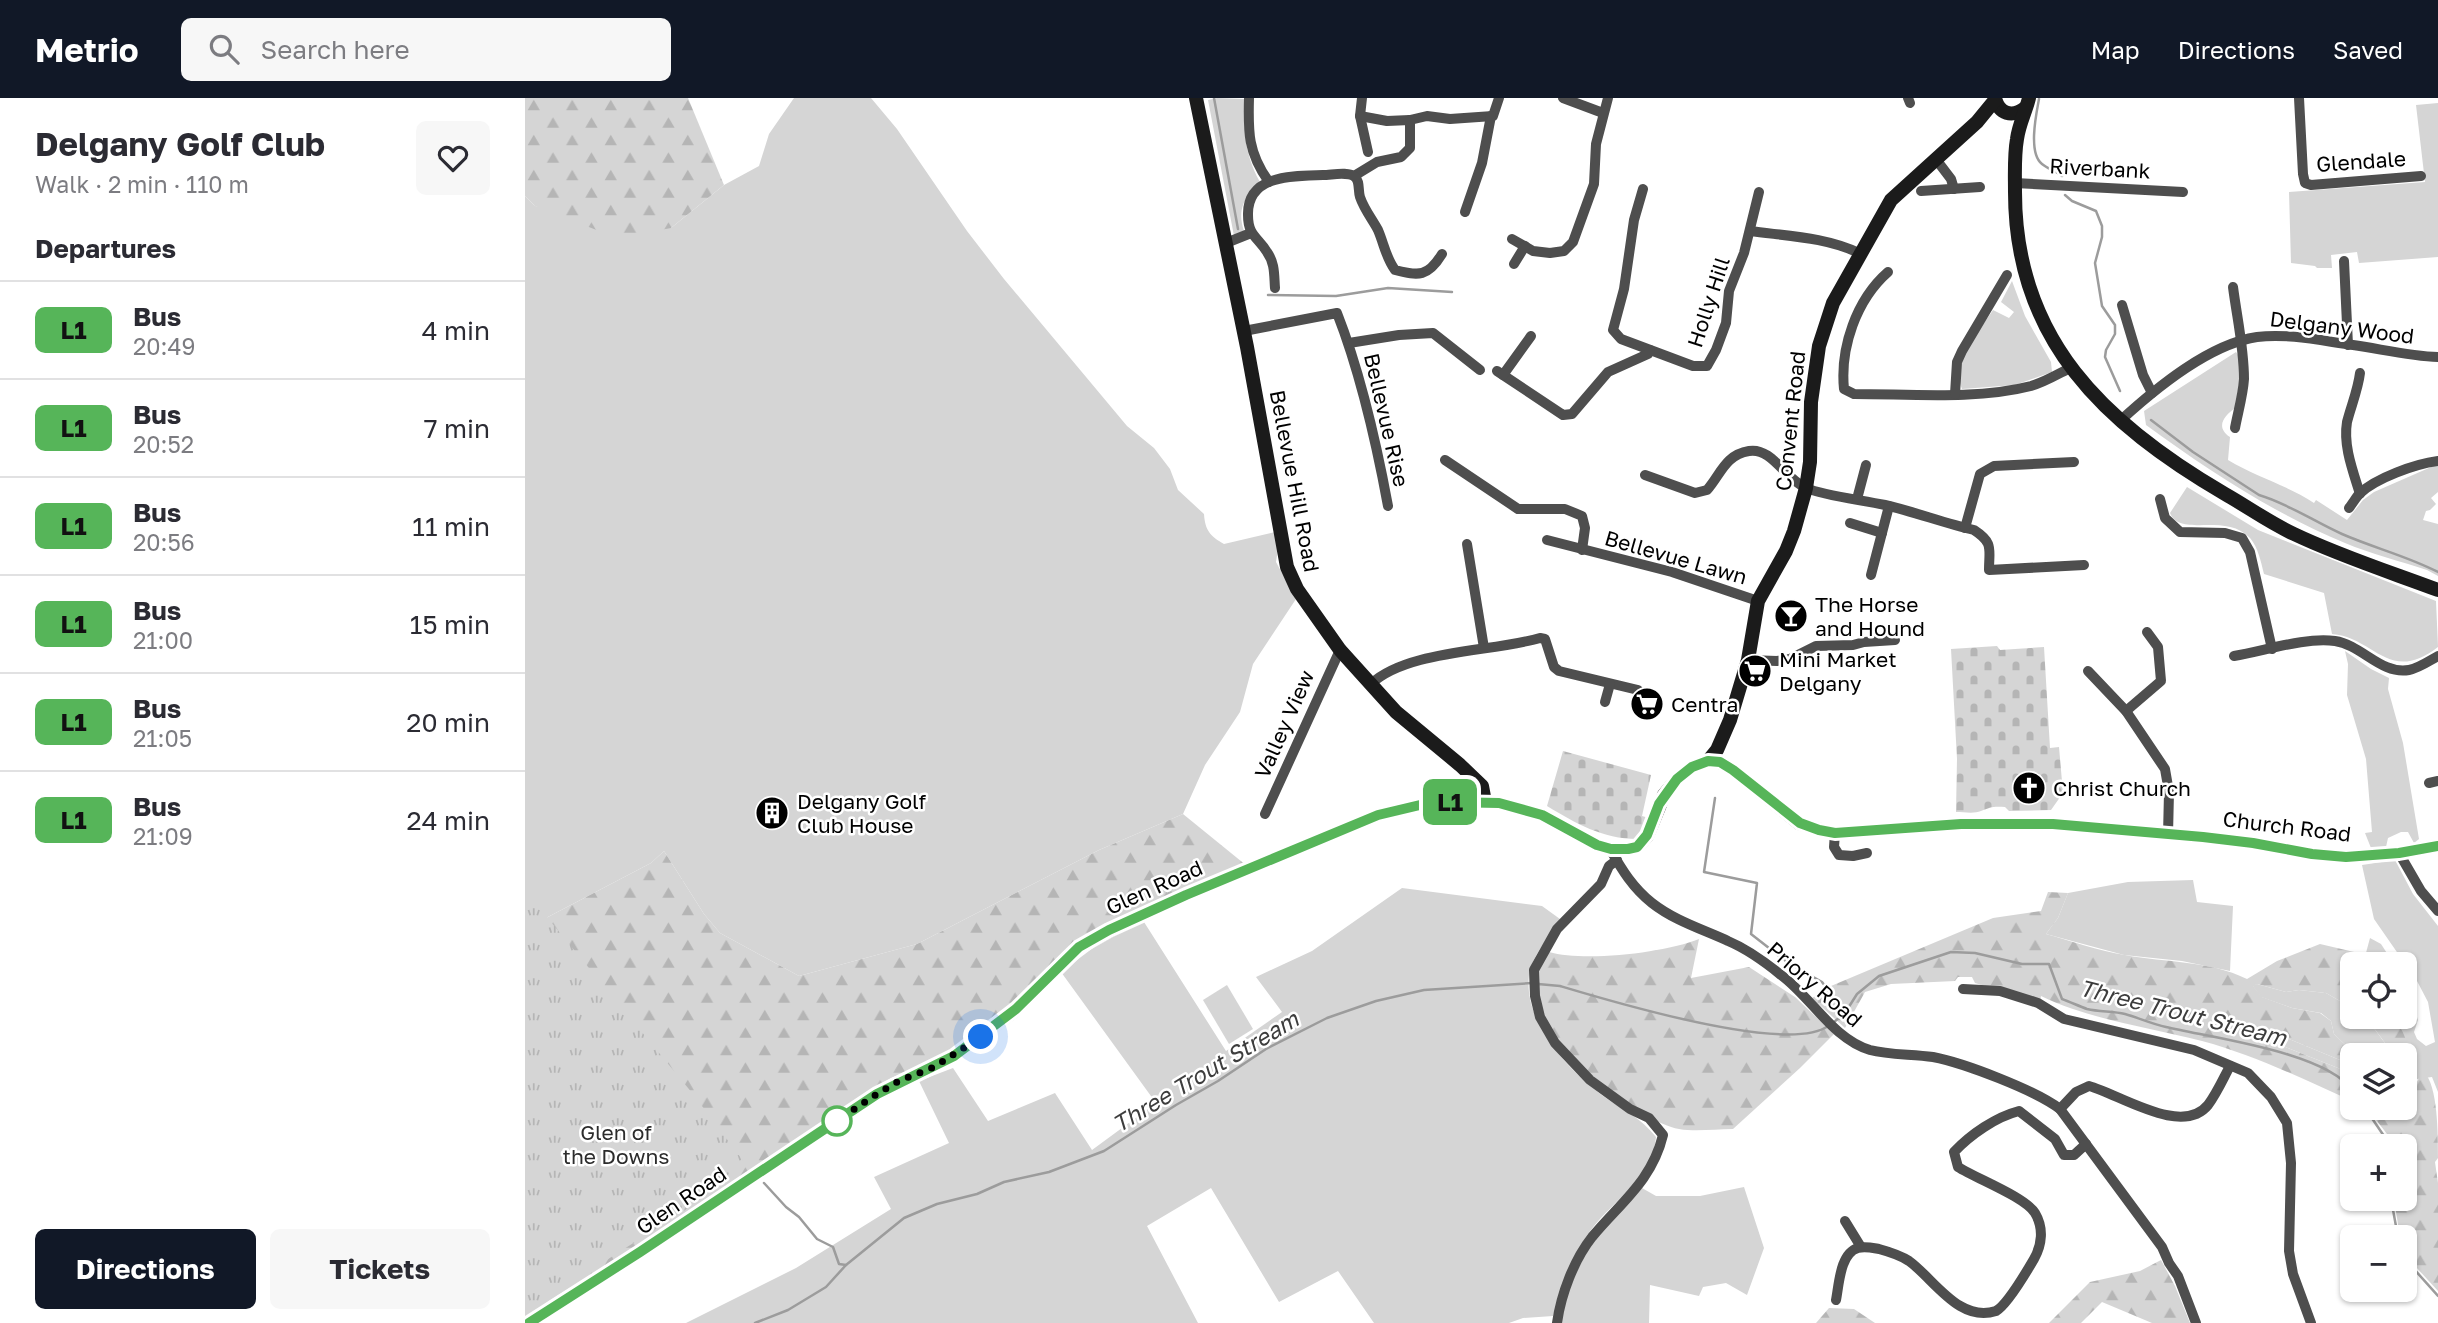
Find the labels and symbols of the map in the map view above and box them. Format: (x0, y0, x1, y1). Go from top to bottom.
street label: Glendale (2315, 145, 2407, 177)
street label: Riverbank (2049, 152, 2151, 184)
street label: Holly Hill (1681, 253, 1735, 351)
street label: Delgany Wood (2268, 305, 2416, 349)
street label: Convent Road (1770, 350, 1810, 492)
street label: Bellevue Rise (1359, 351, 1415, 489)
street label: Bellevue Hill Road (1265, 388, 1325, 574)
street label: Bellevue Lawn (1602, 524, 1750, 590)
place label: The Horse and Hound (1815, 591, 1925, 641)
bar icon: The Horse and Hound (1772, 597, 1810, 635)
place label: Mini Market Delgany (1779, 646, 1897, 696)
supermarket icon: Mini Market Delgany (1736, 652, 1774, 690)
street label: Valley View (1249, 666, 1319, 782)
supermarket icon: Centra (1628, 685, 1666, 723)
place label: Centra (1671, 691, 1738, 717)
church icon: Christ Church (2010, 769, 2048, 807)
place label: Christ Church (2053, 775, 2191, 801)
line badge: L1 (1419, 779, 1481, 825)
place label: Delgany Golf Club House (797, 788, 926, 838)
building icon: Delgany Golf Club House (753, 794, 791, 832)
street label: Church Road (2221, 805, 2353, 847)
street label: Glen Road (1102, 854, 1206, 920)
street label: Priory Road (1762, 936, 1868, 1032)
water label: Three Trout Stream (2077, 973, 2291, 1052)
water label: Three Trout Stream (1107, 1004, 1305, 1138)
your location (963, 1019, 998, 1054)
unlabelled marker (822, 1106, 852, 1136)
park label: Glen of the Downs (563, 1119, 669, 1169)
street label: Glen Road (631, 1160, 731, 1240)

